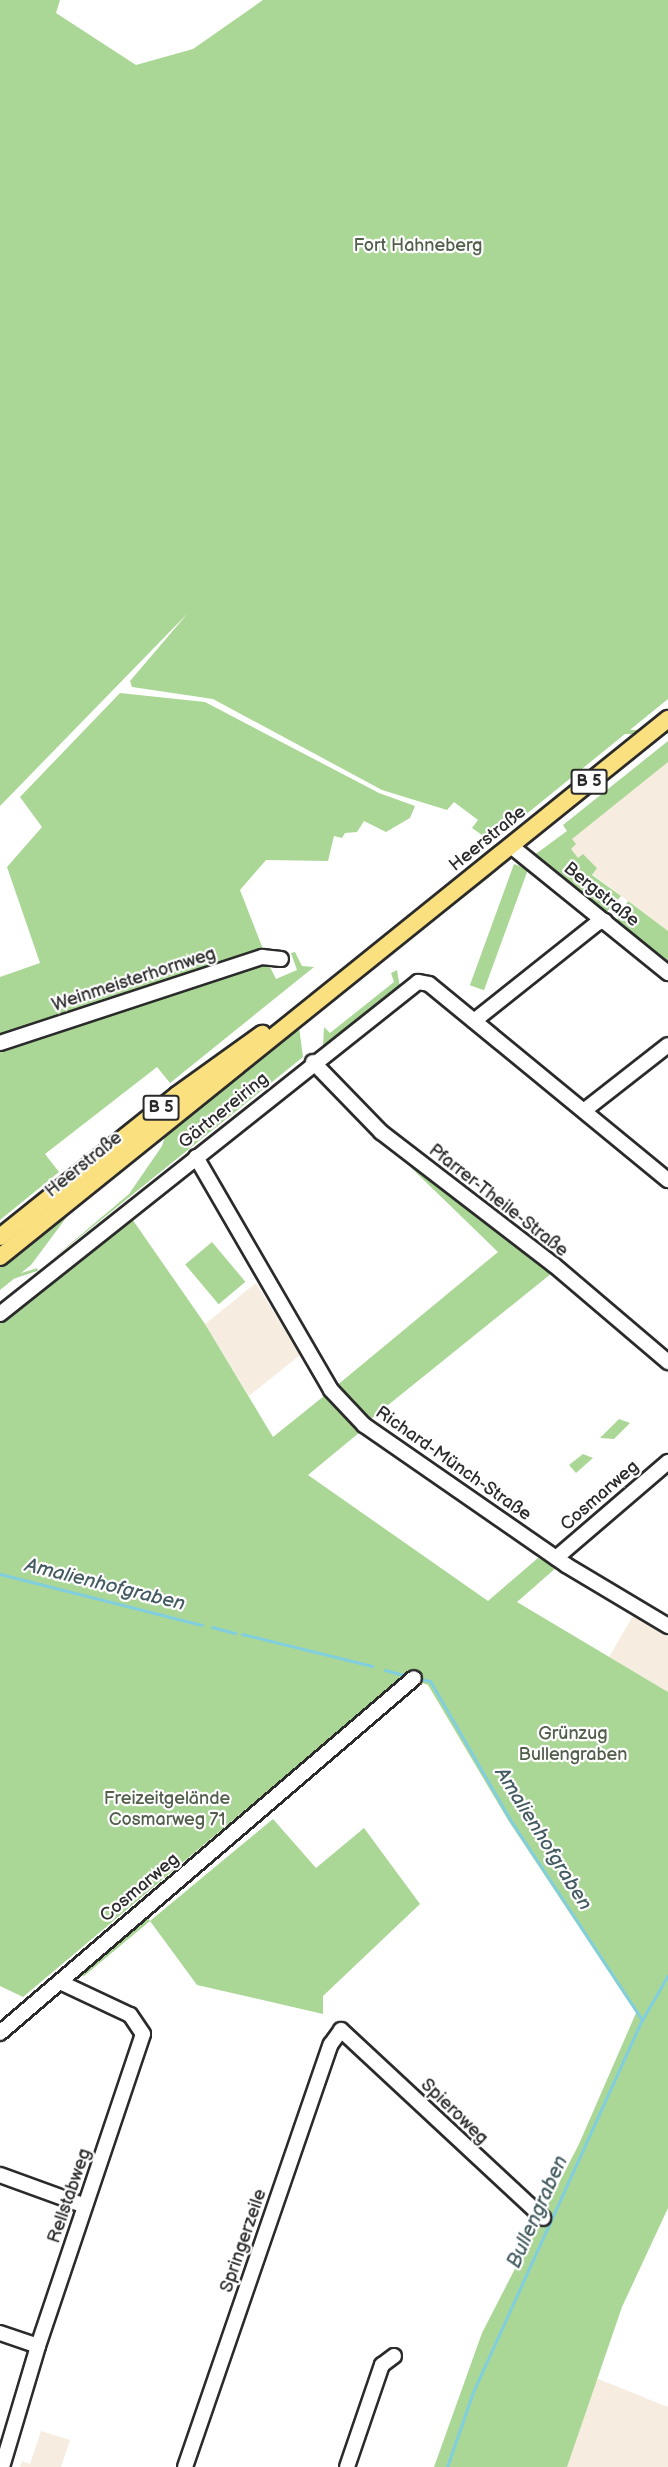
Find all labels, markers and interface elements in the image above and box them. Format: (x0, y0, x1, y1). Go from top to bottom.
park label: Fort Hahneberg (354, 235, 482, 257)
road number: B 5 (570, 769, 608, 795)
street label: Heerstraße (445, 802, 531, 876)
street label: Bergstraße (559, 858, 643, 932)
street label: Weinmeisterhornweg (49, 943, 219, 1017)
street label: Gärtnereiring (175, 1068, 273, 1154)
road number: B 5 (142, 1095, 180, 1121)
street label: Heerstraße (41, 1128, 127, 1202)
street label: Pfarrer-Theile-Straße (424, 1140, 572, 1262)
street label: Richard-Münch-Straße (371, 1402, 535, 1526)
street label: Cosmarweg (556, 1456, 644, 1536)
water label: Amalienhofgraben (22, 1554, 188, 1616)
park label: Grünzug Bullengraben (519, 1724, 627, 1766)
water label: Amalienhofgraben (489, 1763, 597, 1915)
park label: Freizeitgelände Cosmarweg 71 (104, 1789, 230, 1832)
street label: Cosmarweg (96, 1849, 184, 1927)
street label: Spieroweg (416, 2075, 492, 2149)
street label: Rellstabweg (44, 2146, 96, 2246)
water label: Bullengraben (503, 2152, 573, 2272)
street label: Springerzeile (216, 2186, 272, 2296)

